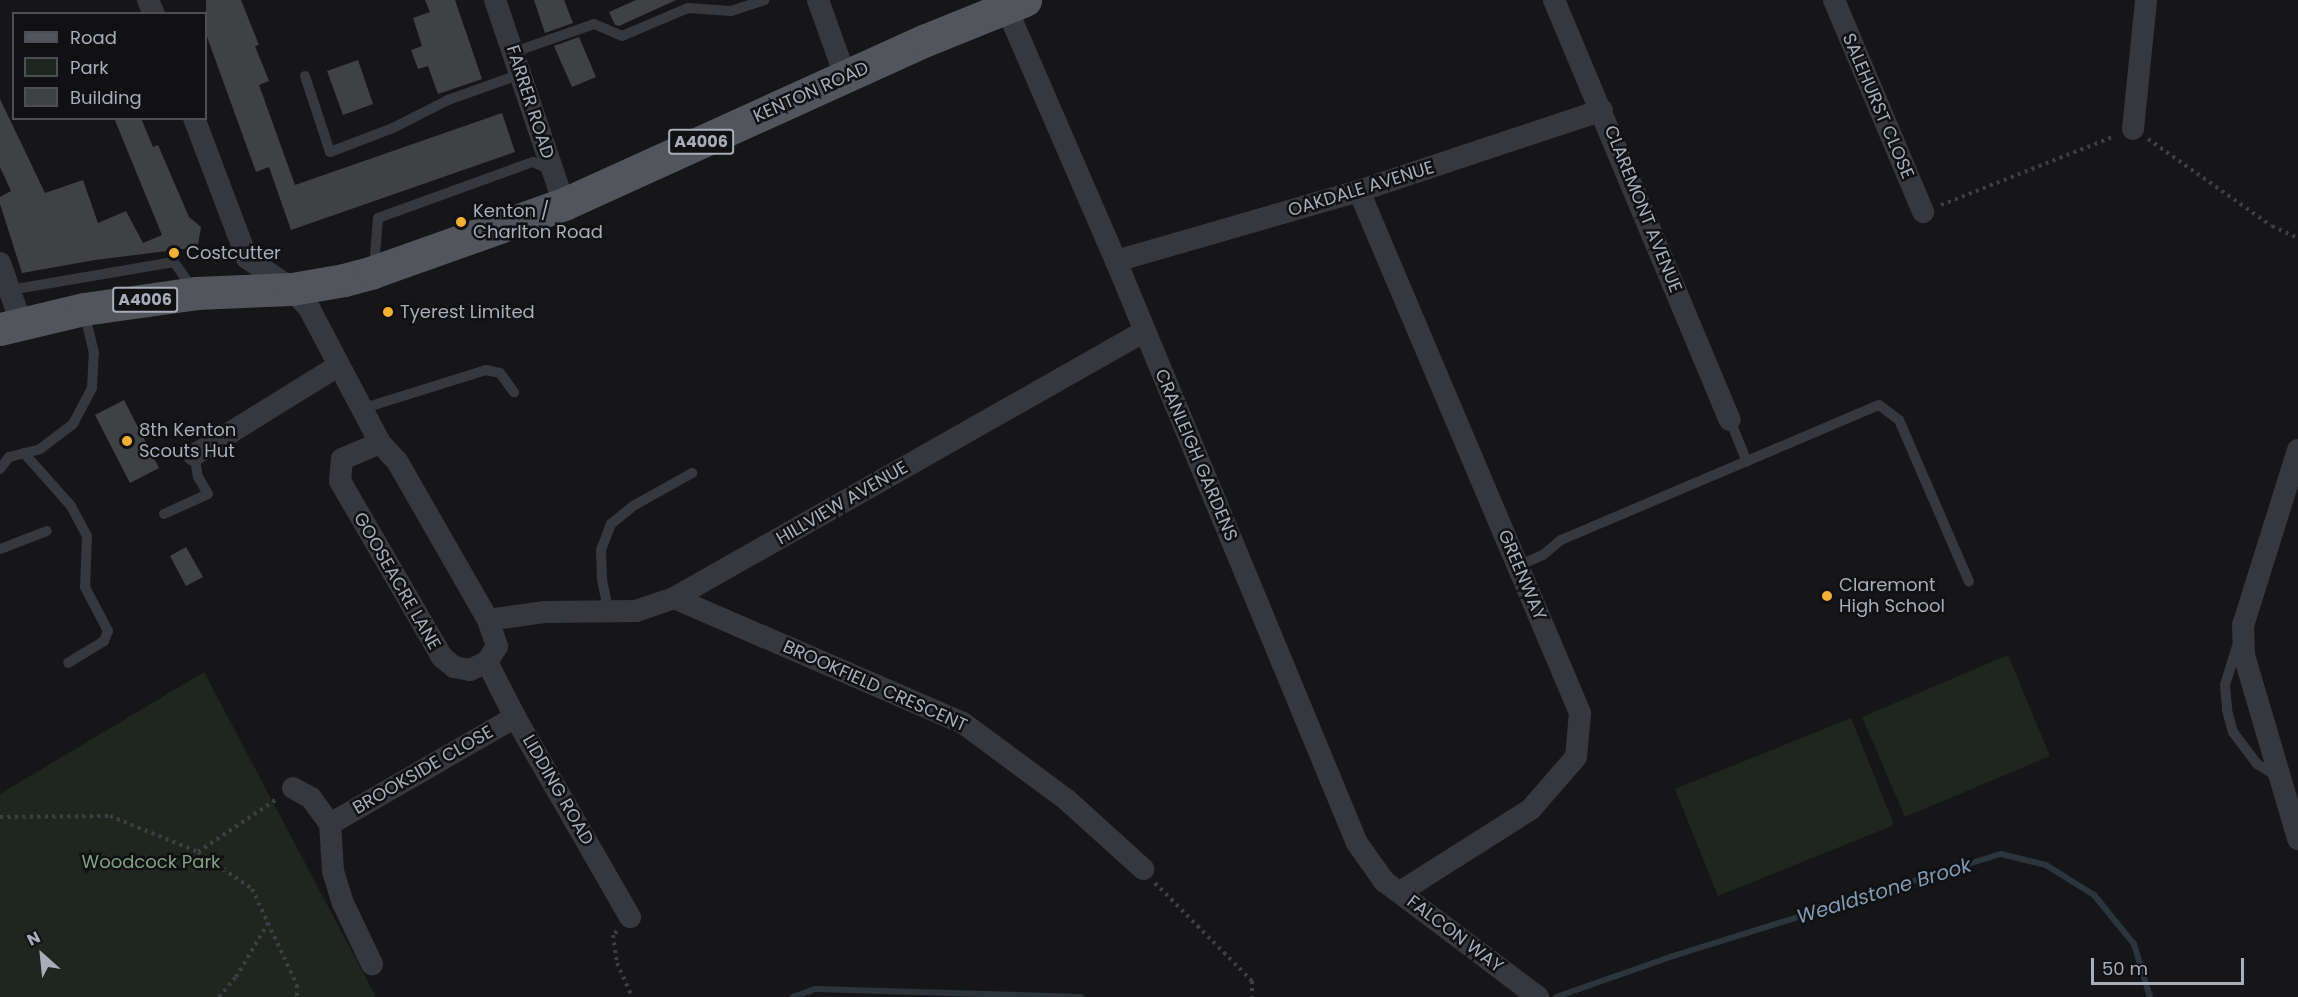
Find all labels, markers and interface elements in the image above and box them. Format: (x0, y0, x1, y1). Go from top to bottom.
legend (12, 12, 207, 120)
text: Road (70, 25, 117, 50)
street label: SALEHURST CLOSE (1838, 30, 1918, 182)
street label: FARRER ROAD (501, 43, 559, 161)
text: Park (70, 55, 109, 80)
street label: KENTON ROAD (750, 57, 872, 127)
text: Building (70, 85, 142, 110)
street label: CLAREMONT AVENUE (1600, 122, 1686, 296)
road number: A4006 (668, 129, 734, 155)
street label: OAKDALE AVENUE (1285, 157, 1437, 221)
place label: Kenton / Charlton Road (473, 201, 603, 244)
marker: Kenton / Charlton Road (454, 215, 468, 229)
place label: Costcutter (186, 242, 281, 264)
marker: Costcutter (167, 246, 181, 260)
road number: A4006 (112, 287, 178, 313)
place label: Tyerest Limited (400, 301, 535, 323)
marker: Tyerest Limited (381, 305, 395, 319)
street label: CRANLEIGH GARDENS (1150, 366, 1242, 544)
place label: 8th Kenton Scouts Hut (139, 420, 236, 462)
marker: 8th Kenton Scouts Hut (120, 434, 134, 448)
street label: HILLVIEW AVENUE (772, 457, 912, 549)
street label: GOOSEACRE LANE (349, 509, 445, 653)
street label: GREENWAY (1493, 526, 1551, 624)
place label: Claremont High School (1839, 575, 1945, 618)
marker: Claremont High School (1820, 589, 1834, 603)
street label: BROOKFIELD CRESCENT (780, 636, 970, 736)
street label: BROOKSIDE CLOSE (349, 721, 497, 819)
street label: LIDDING ROAD (518, 731, 598, 849)
park label: Woodcock Park (82, 851, 220, 873)
water label: Wealdstone Brook (1794, 853, 1974, 929)
street label: FALCON WAY (1403, 891, 1507, 977)
north arrow (12, 925, 72, 985)
text: N (23, 926, 44, 952)
scale bar (2094, 946, 2247, 984)
text: 50 m (2102, 956, 2148, 981)

